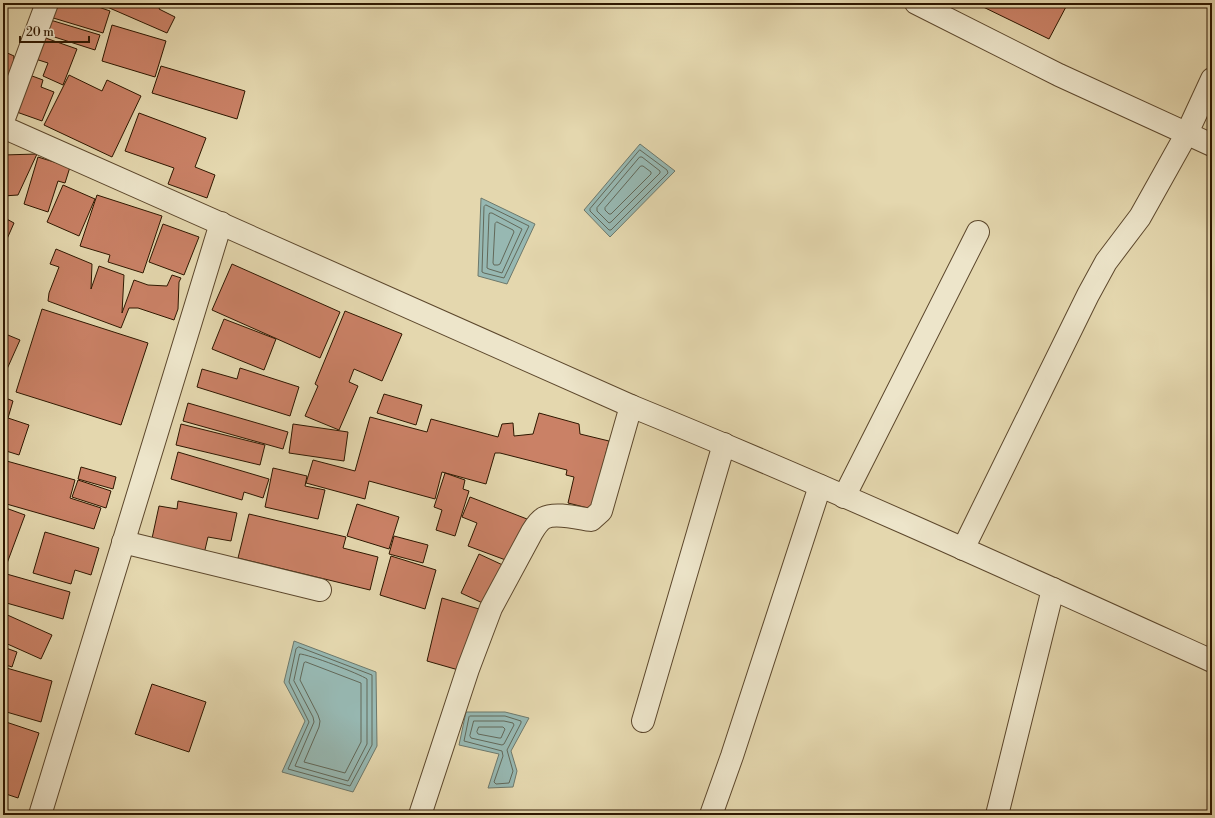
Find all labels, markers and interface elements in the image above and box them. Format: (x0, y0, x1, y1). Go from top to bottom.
scale bar (20, 18, 89, 44)
text: 20 m (26, 25, 54, 40)

